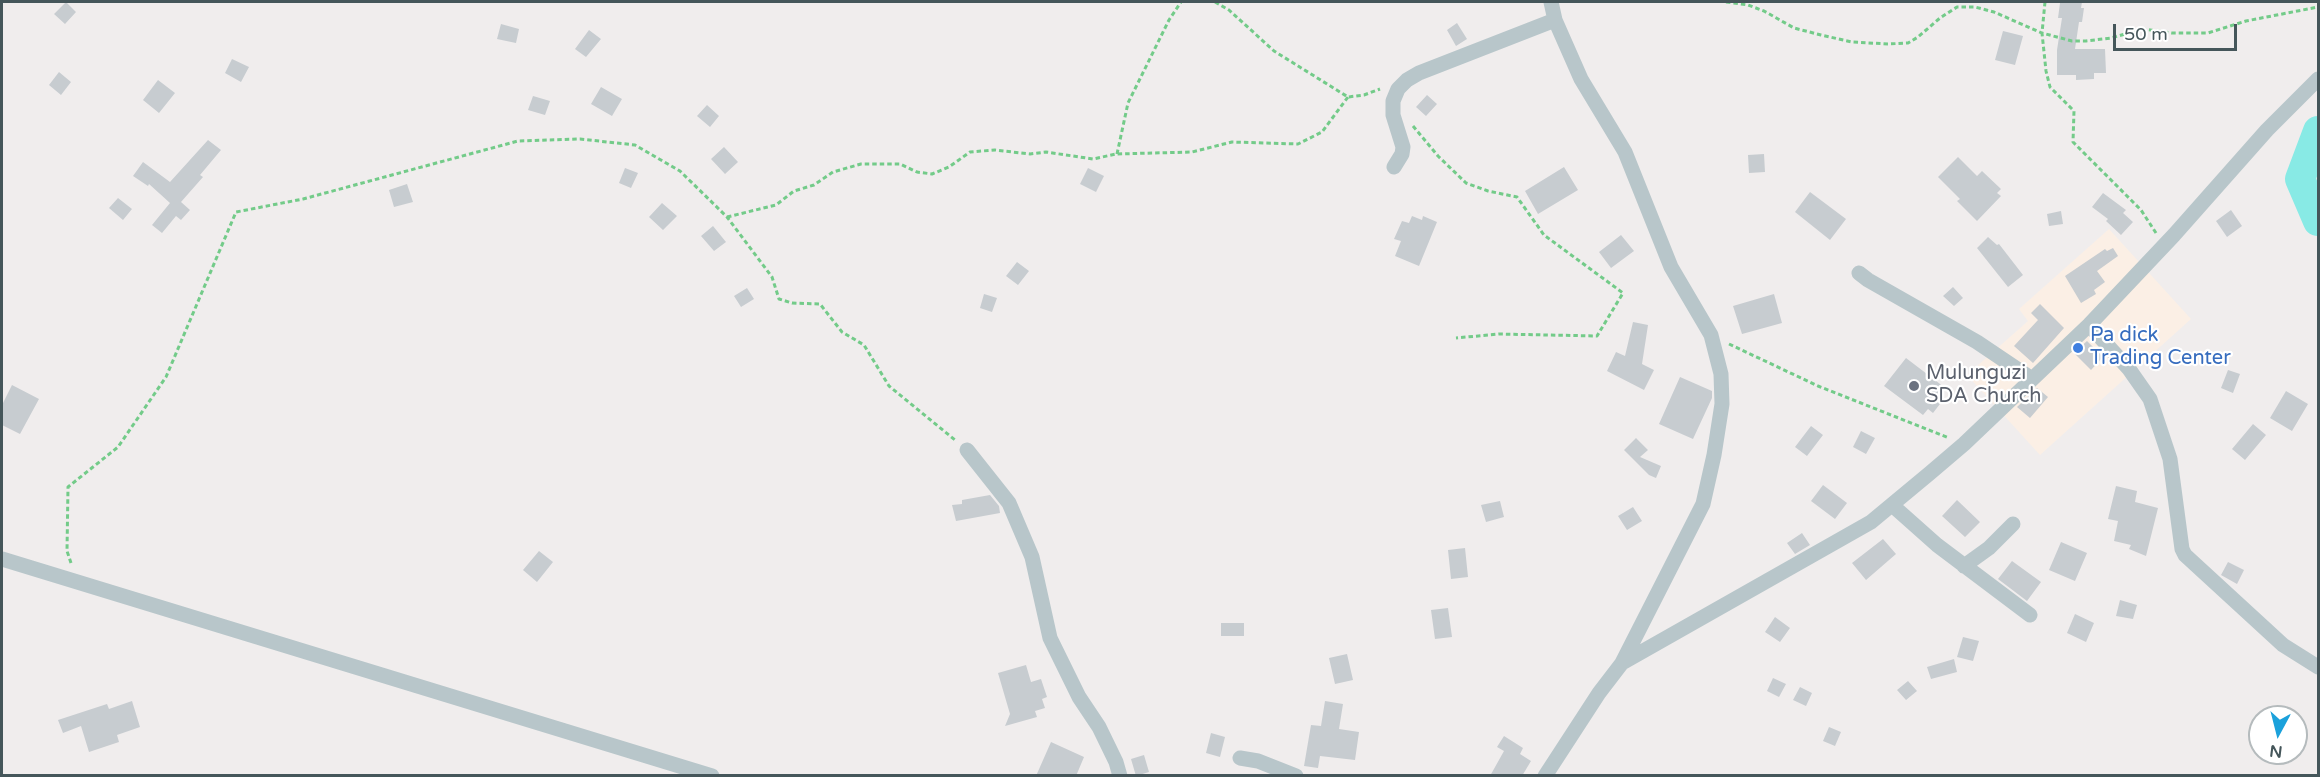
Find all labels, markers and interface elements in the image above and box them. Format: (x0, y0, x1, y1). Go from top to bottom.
scale bar (2116, 12, 2240, 50)
text: 50 m (2124, 23, 2168, 45)
place label: Pa dick Trading Center (2090, 324, 2231, 371)
marker: Pa dick Trading Center (2071, 341, 2085, 355)
place label: Mulunguzi SDA Church (1926, 362, 2042, 409)
marker: Mulunguzi SDA Church (1907, 379, 1921, 393)
north arrow (2248, 705, 2308, 765)
text: N (2268, 740, 2284, 762)

